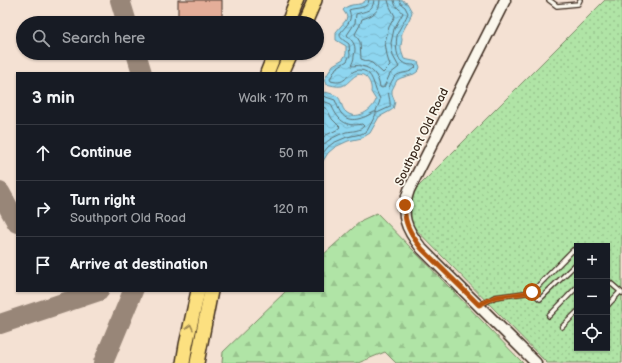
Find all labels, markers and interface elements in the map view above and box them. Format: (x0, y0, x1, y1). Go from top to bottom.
search box (16, 16, 324, 60)
icon: search (30, 27, 52, 49)
text: Search here (62, 29, 145, 48)
street label: Southport Old Road (392, 86, 452, 188)
text: 3 min (32, 88, 75, 108)
text: Walk · 170 m (238, 90, 308, 106)
icon: ahead (32, 142, 54, 164)
text: Continue (70, 143, 132, 162)
text: 50 m (279, 145, 308, 161)
text: Turn right (70, 191, 135, 210)
route end (396, 196, 414, 214)
icon: right (32, 198, 54, 220)
text: 120 m (273, 201, 308, 217)
text: Southport Old Road (70, 210, 186, 226)
map controls (574, 243, 610, 351)
button: + (574, 243, 610, 279)
icon: arrive (32, 254, 54, 276)
text: Arrive at destination (70, 255, 208, 274)
button: − (574, 279, 610, 315)
route start (523, 283, 541, 301)
button: locate (574, 315, 610, 351)
one-way arrow (185, 324, 193, 330)

